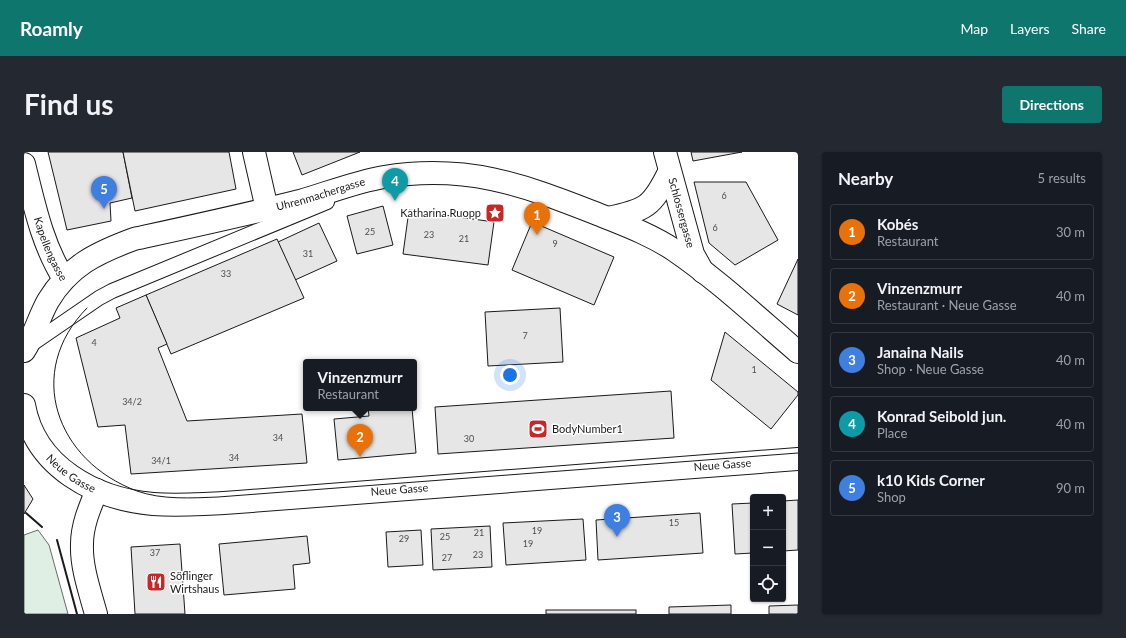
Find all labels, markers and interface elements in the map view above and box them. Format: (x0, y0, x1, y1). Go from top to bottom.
text: Roamly (20, 17, 83, 40)
text: Map (960, 20, 988, 37)
text: Layers (1010, 20, 1050, 37)
text: Share (1072, 20, 1106, 37)
button: Directions (1002, 86, 1102, 123)
text: Find us (24, 87, 114, 121)
pin: 4 (382, 168, 408, 201)
text: Nearby (838, 168, 893, 189)
text: 5 results (1038, 170, 1086, 186)
street label: Uhrenmachergasse (275, 174, 366, 213)
pin: 5 (91, 176, 117, 209)
street label: Schlossergasse (666, 176, 698, 249)
house number: 6 (721, 190, 727, 201)
place icon: Katharina Ruopp (484, 202, 506, 224)
pin: 1 (524, 202, 550, 235)
place label: Katharina Ruopp (400, 206, 481, 219)
street label: Kapellengasse (32, 215, 71, 283)
text: Kobés (877, 215, 918, 233)
house number: 6 (712, 222, 718, 233)
text: 1 (848, 224, 856, 240)
text: 30 m (1056, 224, 1085, 240)
house number: 25 (365, 226, 375, 237)
house number: 23 (424, 229, 434, 240)
house number: 21 (459, 233, 469, 244)
text: Restaurant (877, 233, 939, 249)
house number: 9 (552, 238, 558, 249)
house number: 31 (303, 248, 313, 259)
house number: 33 (221, 268, 231, 279)
text: Vinzenzmurr (877, 279, 962, 297)
text: 2 (848, 288, 856, 304)
text: 40 m (1056, 288, 1085, 304)
text: Restaurant · Neue Gasse (877, 297, 1017, 313)
house number: 7 (522, 330, 528, 341)
house number: 4 (91, 337, 97, 348)
text: Janaina Nails (877, 343, 964, 361)
text: 3 (848, 352, 856, 368)
text: 40 m (1056, 352, 1085, 368)
popup (303, 359, 417, 411)
text: Shop · Neue Gasse (877, 361, 984, 377)
house number: 1 (751, 364, 757, 375)
your location (500, 365, 520, 385)
text: Vinzenzmurr (317, 368, 403, 386)
text: Restaurant (317, 386, 379, 402)
house number: 34/2 (122, 396, 142, 407)
text: Konrad Seibold jun. (877, 407, 1006, 425)
text: 4 (848, 416, 856, 432)
text: 40 m (1056, 416, 1085, 432)
sports icon: BodyNumber1 (527, 418, 549, 440)
place label: BodyNumber1 (552, 422, 623, 435)
pin: 2 (347, 424, 373, 457)
text: Place (877, 425, 907, 441)
house number: 34 (273, 432, 283, 443)
house number: 30 (464, 433, 474, 444)
street label: Neue Gasse (44, 451, 98, 495)
house number: 34 (229, 452, 239, 463)
house number: 34/1 (151, 455, 171, 466)
street label: Neue Gasse (693, 456, 752, 473)
text: k10 Kids Corner (877, 471, 985, 489)
street label: Neue Gasse (370, 480, 429, 498)
text: 5 (848, 480, 856, 496)
text: 90 m (1056, 480, 1085, 496)
text: Shop (877, 489, 906, 505)
map controls (750, 494, 786, 602)
button: + (750, 494, 786, 530)
pin: 3 (604, 504, 630, 537)
house number: 15 (669, 517, 679, 528)
house number: 19 (532, 525, 542, 536)
house number: 21 (474, 527, 484, 538)
button: − (750, 530, 786, 566)
house number: 25 (440, 531, 450, 542)
house number: 29 (399, 533, 409, 544)
house number: 19 (523, 538, 533, 549)
house number: 37 (150, 547, 160, 558)
house number: 23 (473, 549, 483, 560)
house number: 27 (442, 552, 452, 563)
button: locate (750, 566, 786, 602)
place label: Söflinger Wirtshaus (170, 569, 219, 595)
restaurant icon: Söflinger Wirtshaus (145, 571, 167, 593)

